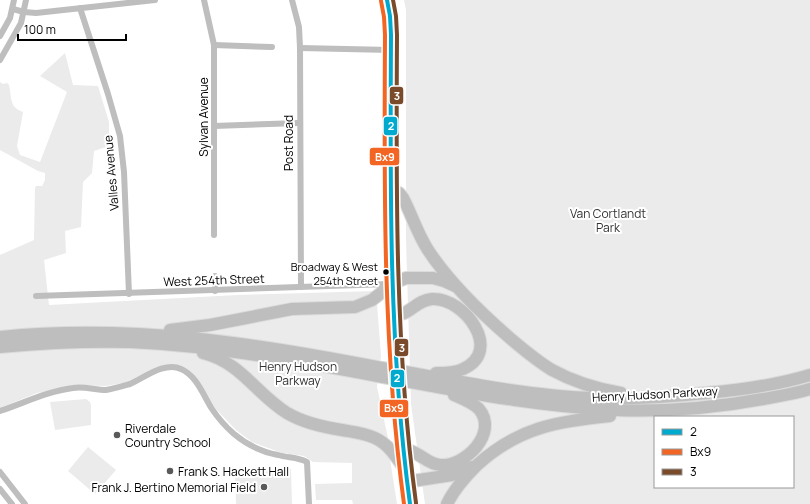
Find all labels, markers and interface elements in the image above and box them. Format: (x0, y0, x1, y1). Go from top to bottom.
scale bar (18, 16, 126, 42)
text: 100 m (24, 21, 56, 38)
street label: Sylvan Avenue (195, 77, 212, 157)
line badge: 3 (389, 86, 404, 105)
text: 3 (394, 88, 400, 103)
street label: Post Road (280, 115, 297, 171)
line badge: 2 (383, 116, 398, 136)
text: 2 (388, 118, 394, 133)
street label: Valles Avenue (99, 135, 123, 211)
line badge: Bx9 (369, 147, 400, 166)
text: Bx9 (375, 149, 395, 164)
park label: Van Cortlandt Park (570, 205, 646, 236)
place label: Broadway & West 254th Street (291, 259, 378, 288)
marker: Broadway & West 254th Street (381, 267, 391, 277)
street label: West 254th Street (163, 270, 265, 290)
line badge: 3 (394, 338, 409, 357)
text: 3 (399, 340, 405, 355)
park label: Henry Hudson Parkway (259, 358, 337, 389)
line badge: 2 (390, 369, 405, 388)
text: 2 (394, 370, 400, 385)
street label: Henry Hudson Parkway (592, 382, 719, 406)
line badge: Bx9 (379, 399, 409, 418)
text: Bx9 (384, 400, 404, 415)
legend (654, 416, 794, 488)
place label: Riverdale Country School (125, 420, 211, 451)
text: 2 (690, 423, 697, 440)
marker: Riverdale Country School (112, 430, 122, 440)
text: Bx9 (690, 443, 711, 460)
place label: Frank S. Hackett Hall (178, 463, 289, 480)
text: 3 (690, 463, 697, 480)
marker: Frank S. Hackett Hall (165, 466, 175, 476)
place label: Frank J. Bertino Memorial Field (92, 479, 256, 496)
marker: Frank J. Bertino Memorial Field (259, 482, 269, 492)

